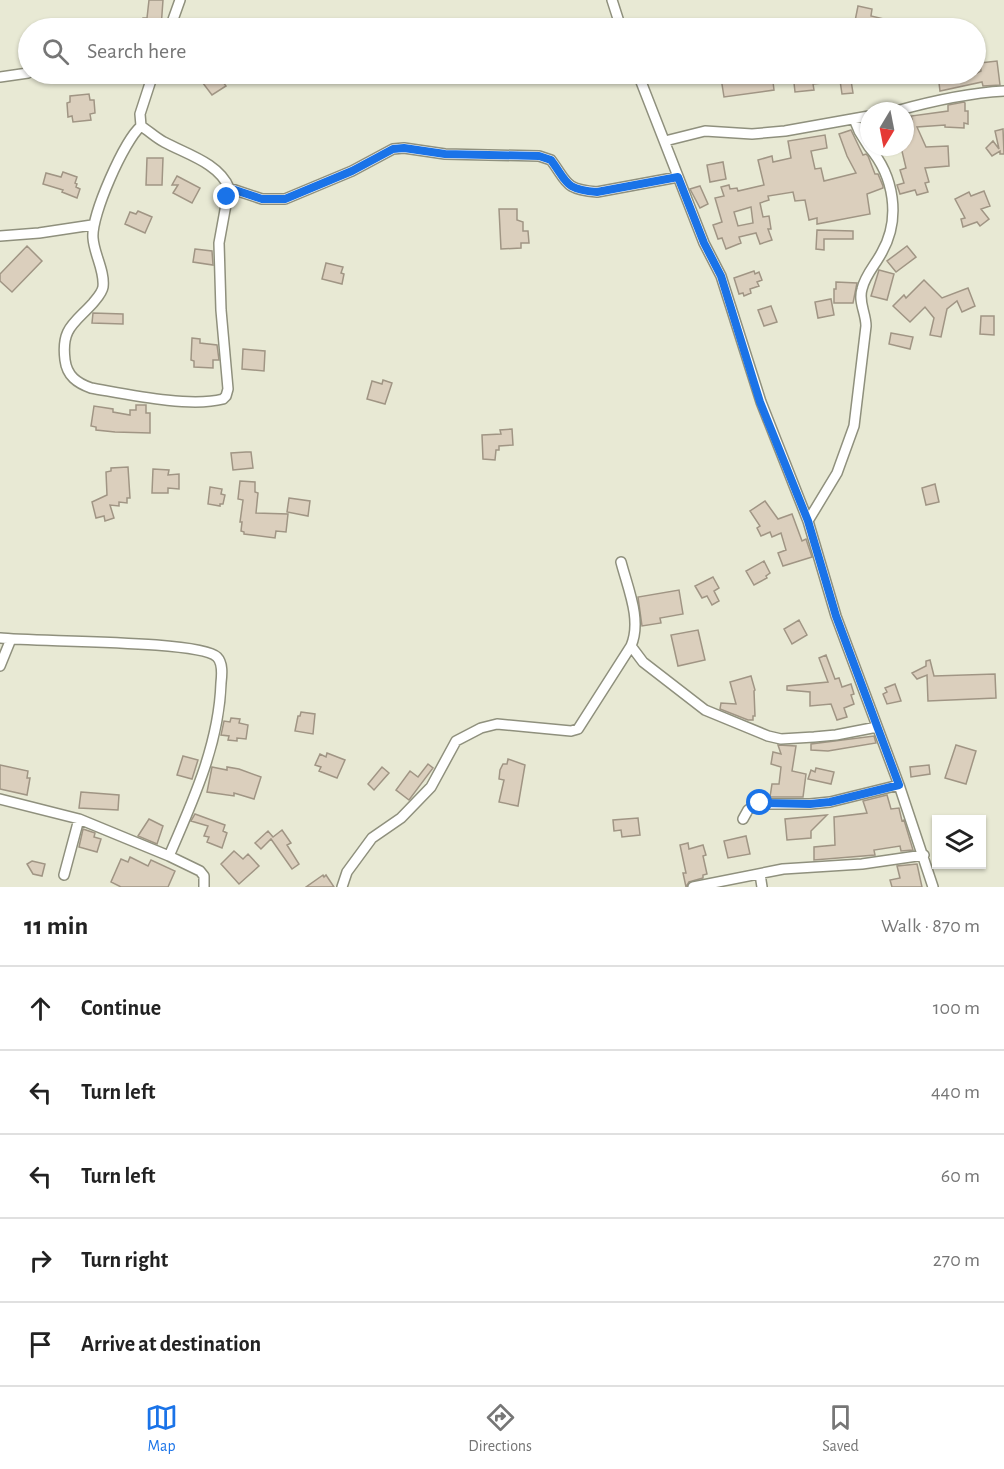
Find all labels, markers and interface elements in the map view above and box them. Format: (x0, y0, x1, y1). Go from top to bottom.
search box (18, 18, 986, 84)
icon: search (39, 35, 72, 68)
text: Search here (87, 40, 186, 62)
north arrow (860, 102, 914, 156)
route end (213, 183, 239, 209)
route start (746, 789, 772, 815)
map controls (932, 815, 986, 869)
button: layers (932, 815, 986, 869)
text: 11 min (24, 913, 88, 939)
text: Walk · 870 m (881, 916, 980, 936)
icon: ahead (24, 992, 57, 1025)
text: Continue (81, 997, 161, 1019)
text: 100 m (933, 998, 980, 1018)
icon: left (24, 1076, 57, 1109)
text: Turn left (81, 1081, 155, 1103)
text: 440 m (931, 1082, 980, 1102)
icon: left (24, 1160, 57, 1193)
text: Turn left (81, 1165, 155, 1187)
text: 60 m (941, 1166, 980, 1186)
icon: right (24, 1244, 57, 1277)
text: Turn right (81, 1249, 168, 1271)
text: 270 m (933, 1250, 980, 1270)
icon: arrive (24, 1328, 57, 1361)
text: Arrive at destination (81, 1333, 261, 1355)
tab: Map (145, 1401, 178, 1456)
tab: Directions (468, 1401, 532, 1456)
tab: Saved (822, 1401, 859, 1456)

